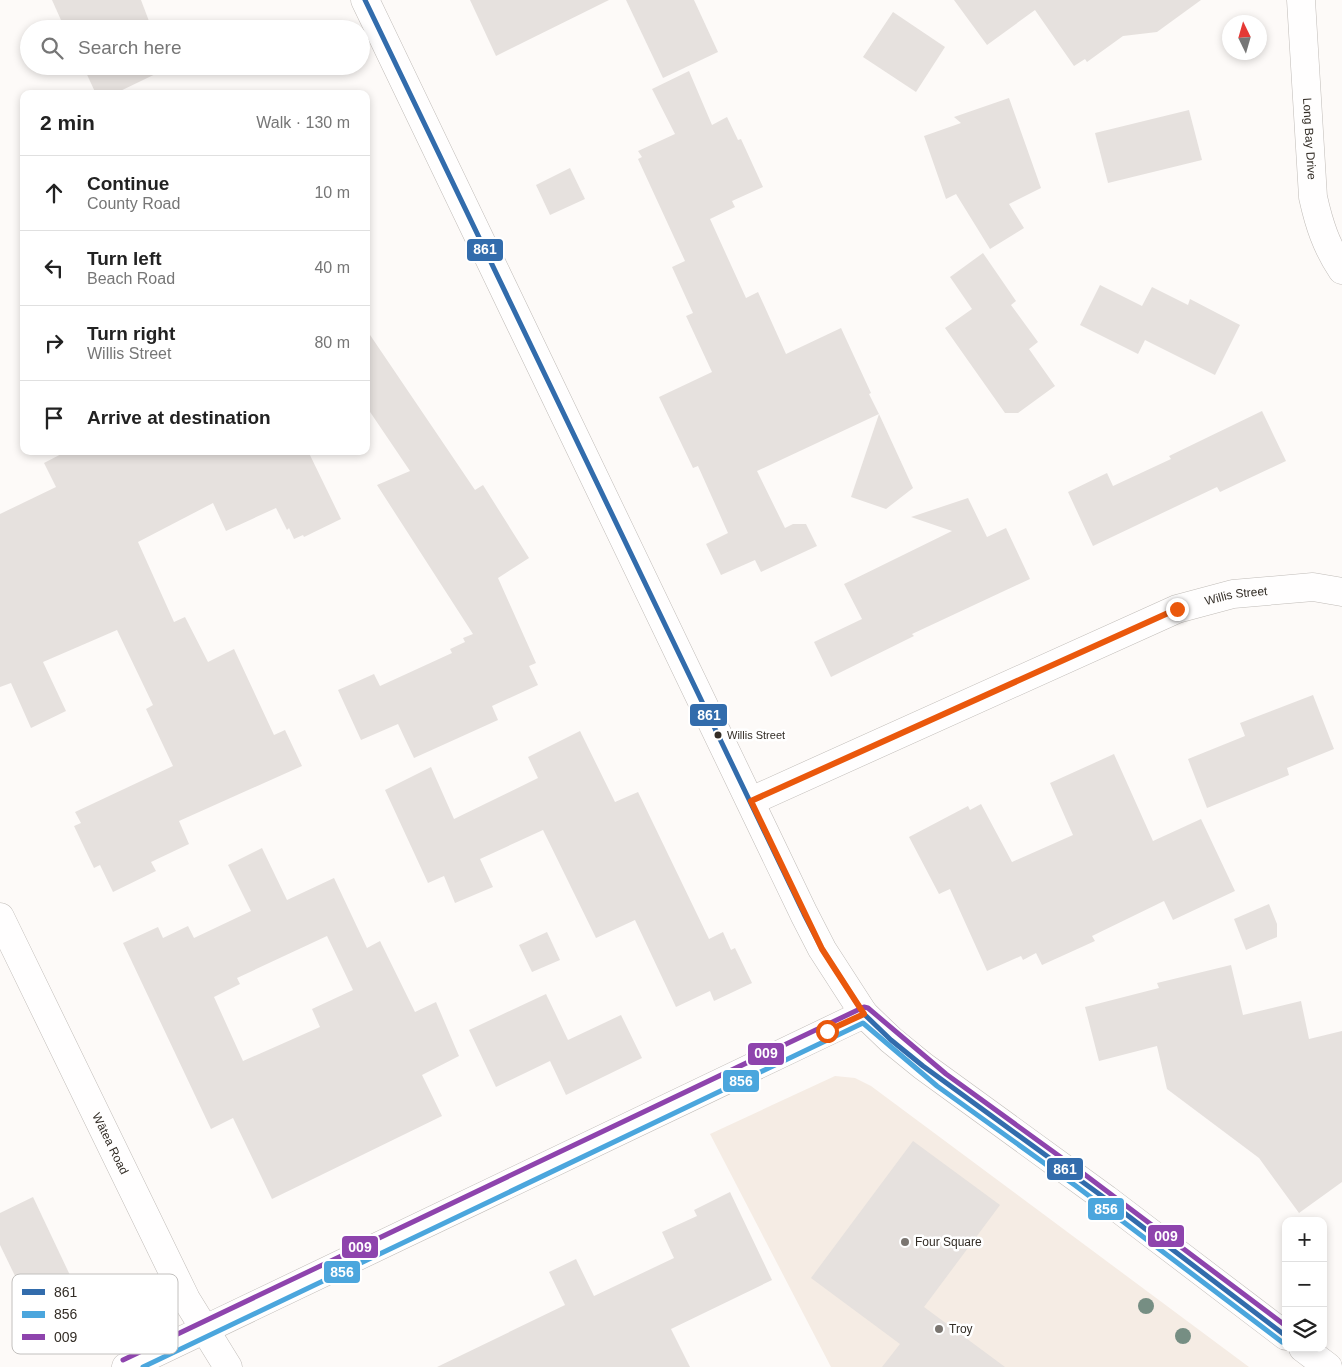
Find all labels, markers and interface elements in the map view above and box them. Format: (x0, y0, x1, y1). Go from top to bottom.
north arrow (1222, 15, 1267, 60)
search box (20, 20, 370, 75)
icon: search (38, 34, 66, 62)
text: Search here (78, 37, 182, 58)
street label: Long Bay Drive (1300, 97, 1319, 180)
text: 2 min (40, 111, 95, 134)
text: Walk · 130 m (256, 114, 350, 131)
text: Continue (87, 173, 169, 194)
icon: ahead (40, 179, 68, 207)
text: 10 m (314, 184, 350, 201)
text: County Road (87, 195, 180, 212)
line badge: 861 (466, 238, 504, 262)
text: 861 (473, 241, 497, 257)
text: Turn left (87, 248, 162, 269)
icon: left (40, 254, 68, 282)
text: 40 m (314, 259, 350, 276)
text: Beach Road (87, 270, 175, 287)
text: Turn right (87, 323, 175, 344)
icon: right (40, 329, 68, 357)
text: 80 m (314, 334, 350, 351)
text: Willis Street (87, 345, 171, 362)
icon: arrive (40, 404, 68, 432)
text: Arrive at destination (87, 407, 271, 428)
street label: Willis Street (1203, 584, 1269, 608)
route end (1166, 598, 1189, 621)
line badge: 861 (689, 703, 728, 727)
text: 861 (697, 707, 721, 723)
place label: Willis Street (727, 729, 785, 741)
marker: Willis Street (713, 730, 723, 740)
route start (816, 1020, 839, 1043)
line badge: 009 (747, 1042, 785, 1066)
text: 009 (754, 1045, 778, 1061)
line badge: 856 (722, 1069, 760, 1093)
text: 856 (729, 1073, 753, 1089)
street label: Wātea Road (89, 1110, 131, 1177)
line badge: 861 (1046, 1157, 1084, 1181)
text: 861 (1053, 1161, 1077, 1177)
line badge: 856 (1087, 1197, 1125, 1221)
text: 856 (1094, 1201, 1118, 1217)
map controls (1282, 1217, 1327, 1352)
button: + (1282, 1217, 1327, 1262)
line badge: 009 (1147, 1224, 1185, 1248)
text: 009 (1154, 1228, 1178, 1244)
line badge: 009 (341, 1235, 379, 1259)
place label: Four Square (915, 1235, 982, 1249)
marker: Four Square (899, 1236, 911, 1248)
text: 009 (348, 1239, 372, 1255)
line badge: 856 (323, 1260, 361, 1284)
button: − (1282, 1262, 1327, 1307)
text: 856 (330, 1264, 354, 1280)
legend (12, 1274, 178, 1354)
text: 861 (54, 1284, 78, 1300)
text: 856 (54, 1306, 78, 1322)
button: layers (1282, 1307, 1327, 1352)
place label: Troy (949, 1322, 973, 1336)
marker: Troy (933, 1323, 945, 1335)
text: 009 (54, 1329, 78, 1345)

